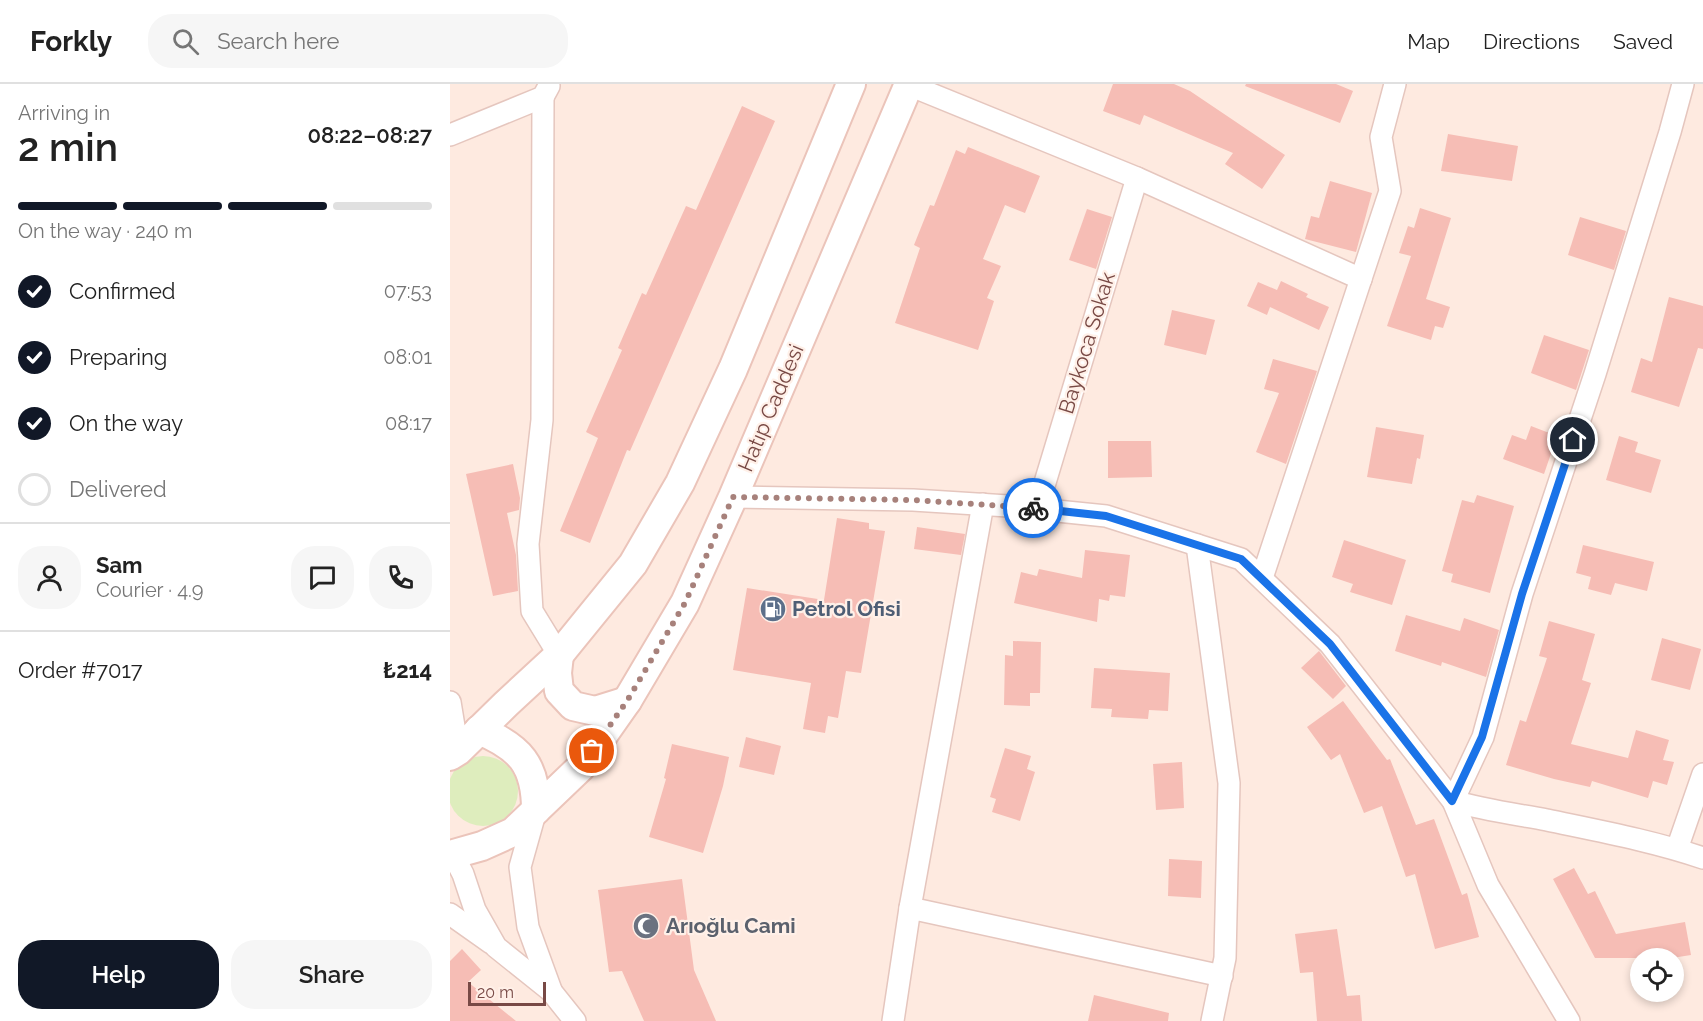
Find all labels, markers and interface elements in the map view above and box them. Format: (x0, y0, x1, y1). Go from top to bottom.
search box (148, 14, 568, 68)
text: Forkly (30, 25, 112, 58)
icon: search (169, 25, 202, 58)
text: Search here (217, 28, 339, 54)
text: Map (1407, 29, 1450, 54)
text: Directions (1483, 29, 1580, 54)
text: Saved (1613, 29, 1673, 54)
text: Arriving in (18, 101, 110, 125)
text: 08:22–08:27 (307, 122, 432, 148)
text: 2 min (18, 124, 118, 170)
text: On the way · 240 m (18, 219, 192, 243)
street label: Baykoca Sokak (1053, 269, 1120, 417)
icon: check (18, 275, 51, 308)
text: Confirmed (69, 278, 176, 304)
text: 07:53 (384, 279, 432, 303)
street label: Hatıp Caddesi (733, 340, 809, 475)
icon: check (18, 341, 51, 374)
text: Preparing (69, 344, 167, 370)
text: 08:01 (383, 345, 432, 369)
icon: check (18, 407, 51, 440)
text: On the way (69, 410, 183, 436)
text: 08:17 (385, 411, 432, 435)
pin (1547, 414, 1598, 465)
icon: home (1556, 423, 1589, 456)
text: Delivered (69, 476, 167, 502)
courier (1003, 478, 1063, 538)
icon: bike (1017, 492, 1050, 525)
button: person (18, 546, 81, 609)
button: chat (291, 546, 354, 609)
button: phone (369, 546, 432, 609)
text: Sam (96, 552, 143, 578)
text: Courier · 4.9 (96, 578, 204, 602)
fuel station icon: Petrol Ofisi (758, 594, 788, 624)
place label: Petrol Ofisi (792, 596, 901, 621)
text: Order #7017 (18, 657, 142, 683)
text: ₺214 (383, 657, 432, 683)
pin (566, 725, 617, 776)
icon: bag (575, 734, 608, 767)
mosque icon: Arıoğlu Cami (631, 911, 661, 941)
place label: Arıoğlu Cami (666, 913, 796, 938)
button: Help (18, 940, 219, 1009)
button: Share (231, 940, 432, 1009)
map controls (1630, 948, 1684, 1002)
button: locate (1630, 948, 1684, 1002)
scale bar (468, 979, 546, 1006)
text: 20 m (477, 983, 514, 1002)

